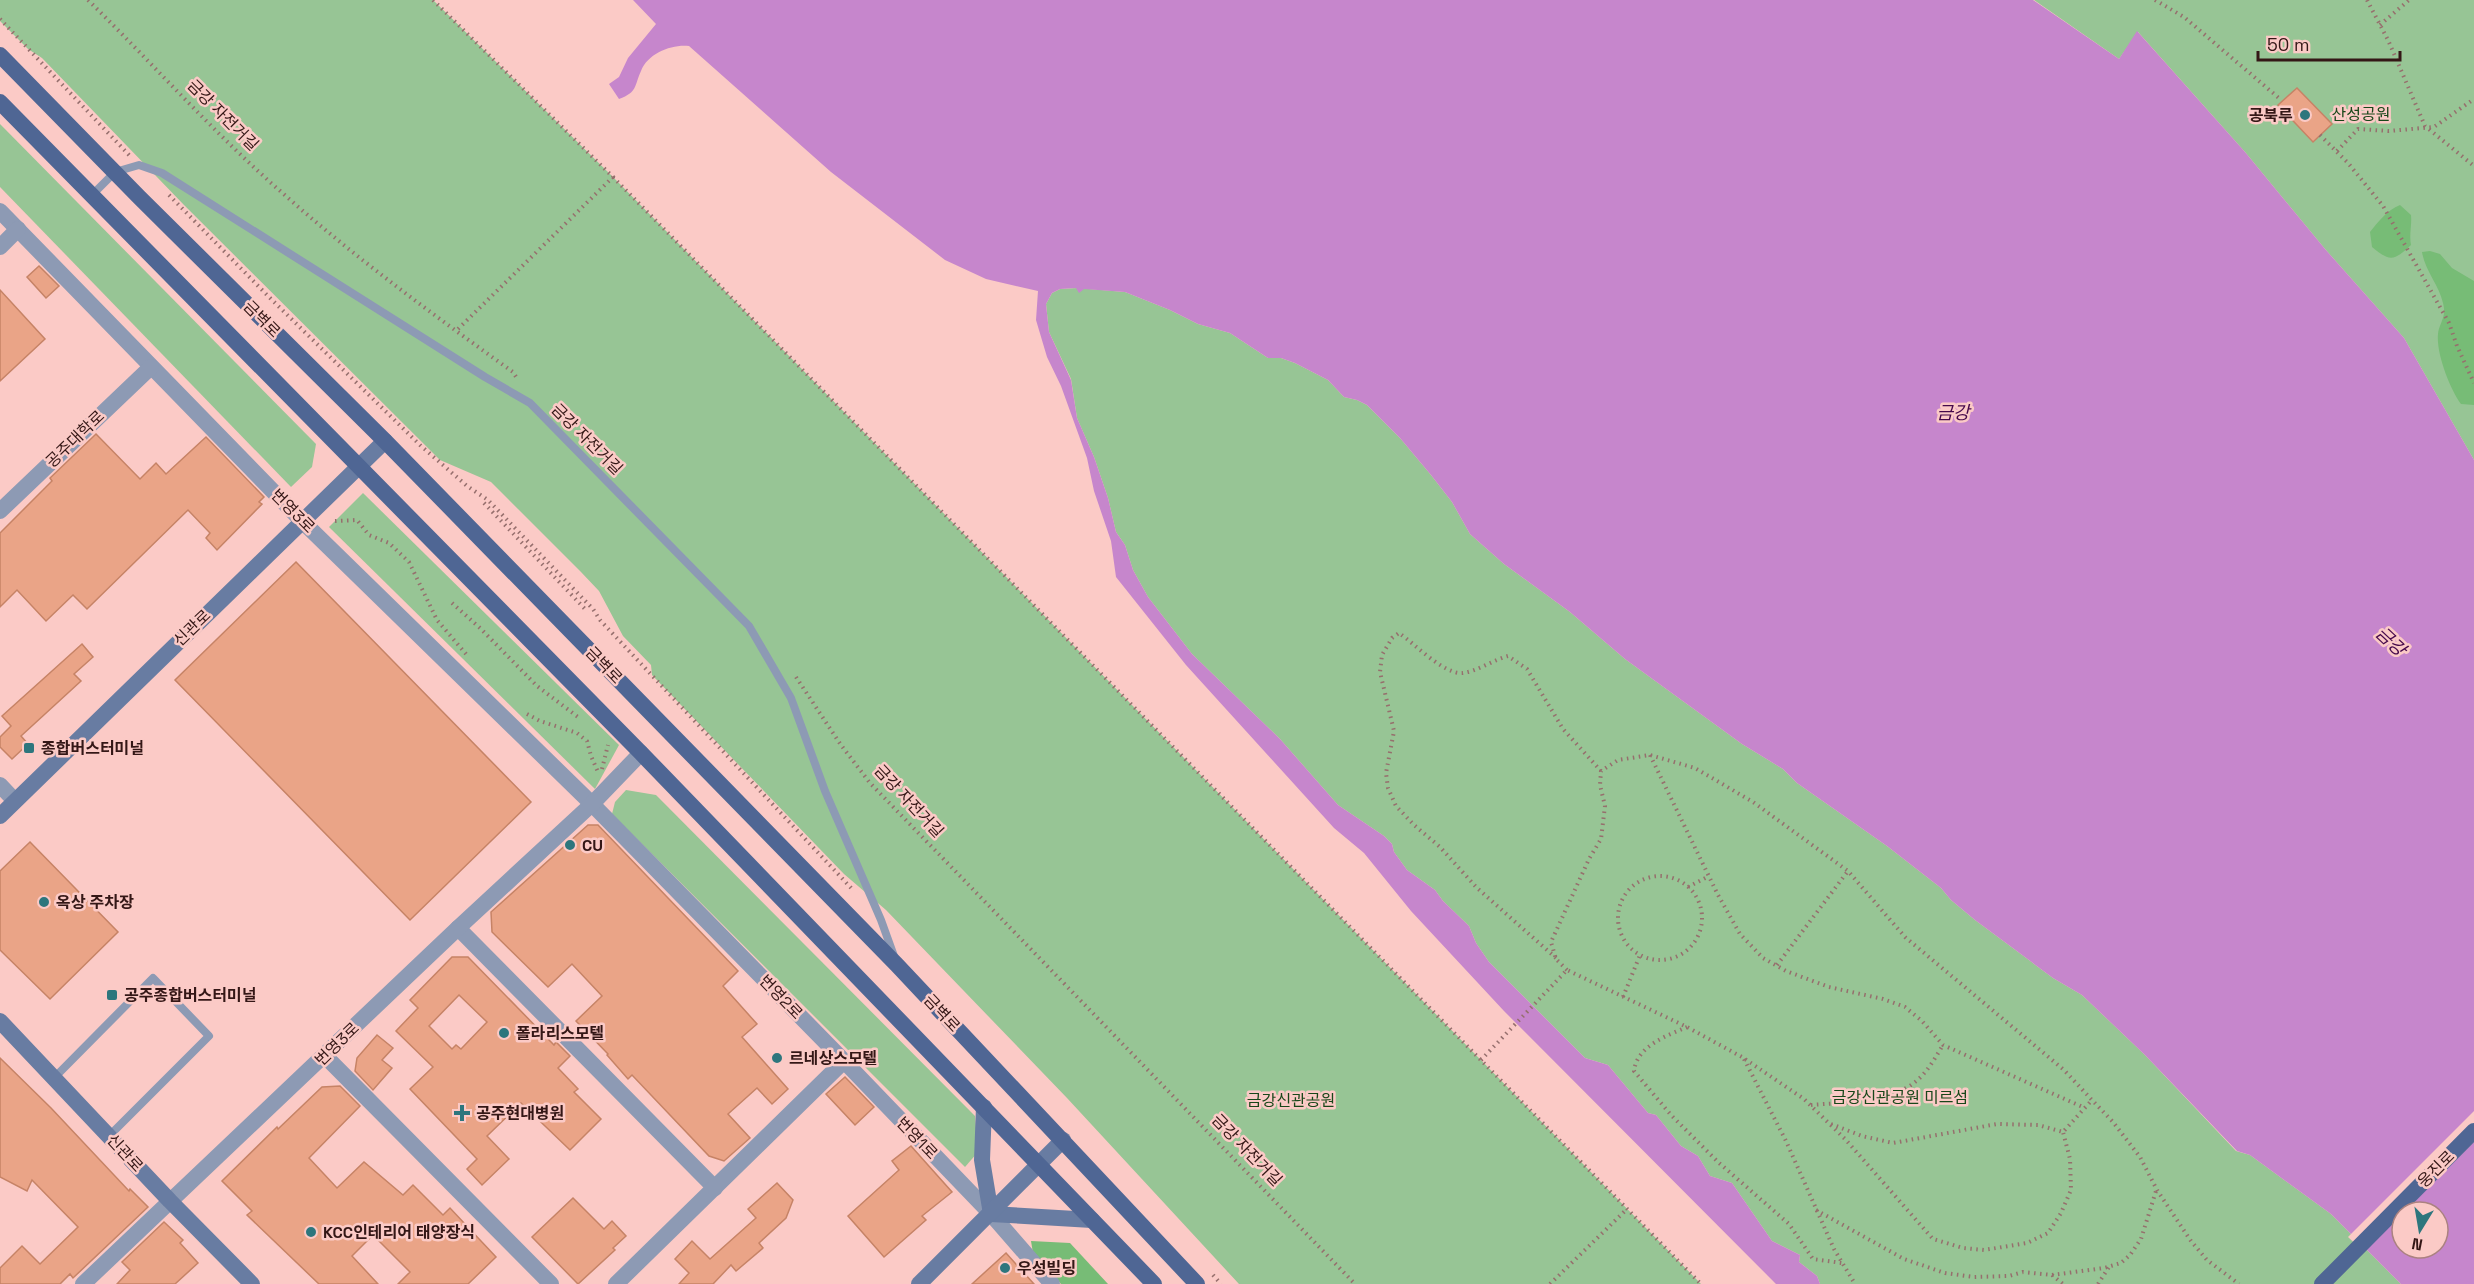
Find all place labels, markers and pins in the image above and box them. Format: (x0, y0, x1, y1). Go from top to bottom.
place label: 공북루 (2249, 105, 2293, 126)
marker: 공북루 (2298, 108, 2312, 122)
place label: 종합버스터미널 (41, 738, 144, 759)
marker: 종합버스터미널 (22, 741, 36, 755)
place label: CU (582, 835, 603, 856)
marker: CU (563, 838, 577, 852)
place label: 옥상 주차장 (56, 892, 134, 913)
marker: 옥상 주차장 (37, 895, 51, 909)
place label: 공주종합버스터미널 (124, 985, 256, 1006)
marker: 공주종합버스터미널 (105, 988, 119, 1002)
place label: 폴라리스모텔 (516, 1023, 604, 1044)
marker: 폴라리스모텔 (497, 1026, 511, 1040)
place label: 르네상스모텔 (789, 1048, 877, 1069)
marker: 르네상스모텔 (770, 1051, 784, 1065)
place label: 공주현대병원 (476, 1103, 564, 1124)
marker: 공주현대병원 (453, 1104, 471, 1122)
place label: KCC인테리어 태양장식 (323, 1222, 475, 1243)
marker: KCC인테리어 태양장식 (304, 1225, 318, 1239)
place label: 우성빌딩 (1017, 1258, 1076, 1279)
marker: 우성빌딩 (998, 1261, 1012, 1275)

